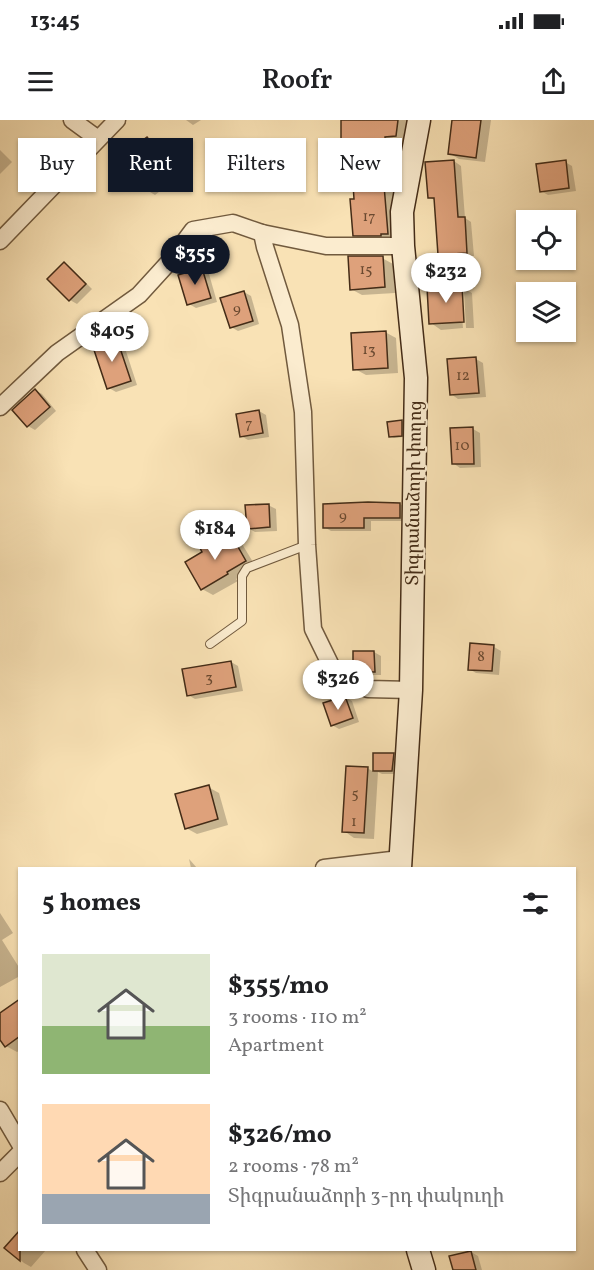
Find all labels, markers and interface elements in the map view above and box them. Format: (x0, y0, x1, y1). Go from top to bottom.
text: 13:45 (30, 6, 80, 37)
text: Roofr (262, 62, 332, 100)
icon: menu (24, 65, 57, 98)
icon: share (537, 65, 570, 98)
chip: Buy (18, 138, 96, 192)
chip: Rent (108, 138, 193, 192)
chip: Filters (205, 138, 306, 192)
chip: New (318, 138, 402, 192)
house number: 17 (362, 207, 376, 228)
map controls (516, 210, 576, 342)
button: locate (516, 210, 576, 270)
pin: $355 (159, 235, 231, 286)
text: $355 (175, 240, 215, 268)
pin: $232 (410, 253, 482, 304)
text: $232 (425, 258, 467, 286)
house number: 15 (359, 260, 373, 281)
button: layers (516, 282, 576, 342)
house number: 9 (233, 299, 241, 320)
pin: $405 (76, 312, 148, 363)
text: $405 (90, 317, 134, 345)
house number: 13 (362, 340, 376, 361)
house number: 12 (456, 366, 470, 387)
street label: Տիգրանաձորի փողոց (401, 400, 429, 586)
house number: 7 (245, 414, 253, 435)
house number: 10 (455, 436, 469, 457)
house number: 9 (339, 506, 347, 527)
pin: $184 (179, 510, 251, 561)
text: $184 (194, 515, 236, 543)
house number: 8 (477, 647, 485, 668)
pin: $326 (302, 660, 374, 711)
text: $326 (317, 665, 359, 693)
house number: 3 (205, 668, 213, 689)
house number: 5 (351, 784, 359, 805)
house number: 1 (351, 812, 357, 833)
text: 5 homes (42, 885, 141, 921)
icon: filters (519, 887, 552, 920)
text: $355/mo (228, 968, 329, 1004)
icon: home (90, 978, 162, 1050)
text: 3 rooms · 110 m² (228, 1004, 367, 1032)
text: Apartment (228, 1032, 324, 1060)
text: $326/mo (228, 1117, 332, 1153)
icon: home (90, 1128, 162, 1200)
text: 2 rooms · 78 m² (228, 1153, 359, 1181)
text: Տիգրանաձորի 3-րդ փակուղի (228, 1183, 504, 1211)

